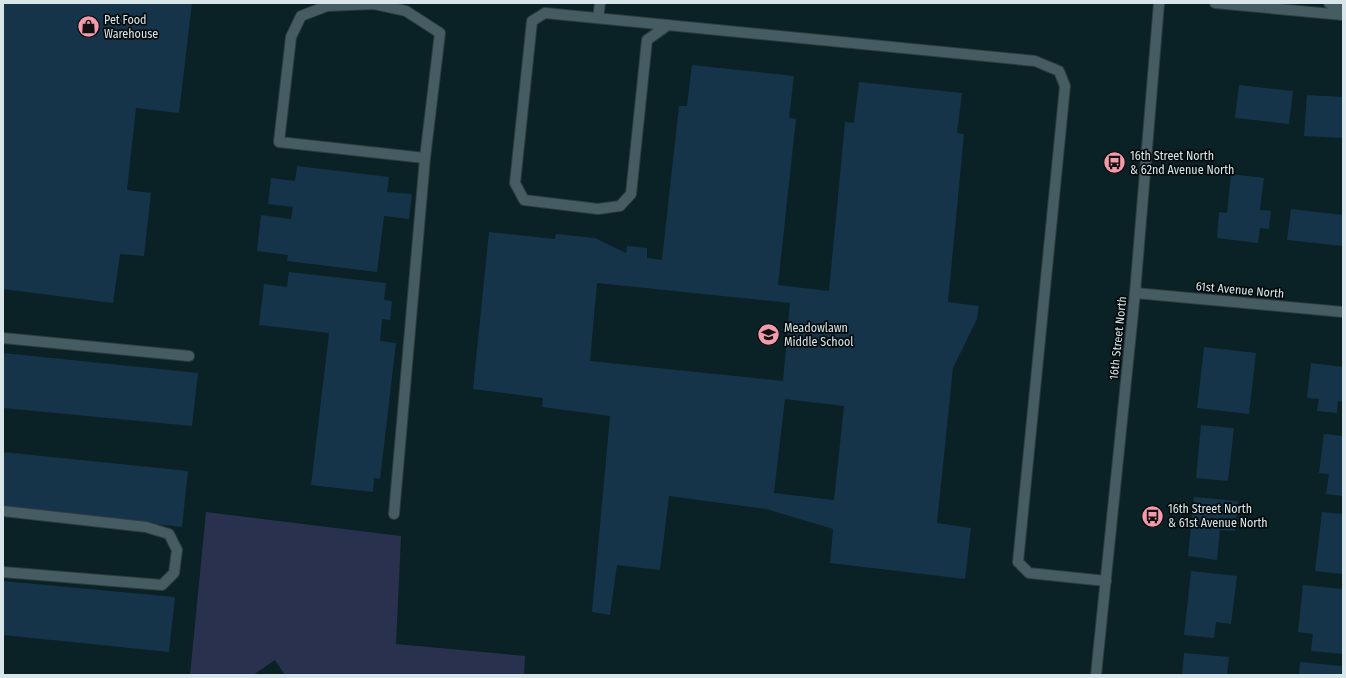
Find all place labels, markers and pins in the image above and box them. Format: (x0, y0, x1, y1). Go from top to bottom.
place label: Pet Food Warehouse (104, 13, 158, 41)
shop icon: Pet Food Warehouse (75, 14, 101, 40)
place label: 16th Street North & 62nd Avenue North (1130, 149, 1234, 177)
bus stop icon: 16th Street North & 62nd Avenue North (1102, 150, 1128, 176)
place label: Meadowlawn Middle School (784, 321, 853, 349)
school or university icon: Meadowlawn Middle School (756, 322, 782, 348)
place label: 16th Street North & 61st Avenue North (1168, 502, 1268, 530)
bus stop icon: 16th Street North & 61st Avenue North (1139, 503, 1165, 529)

